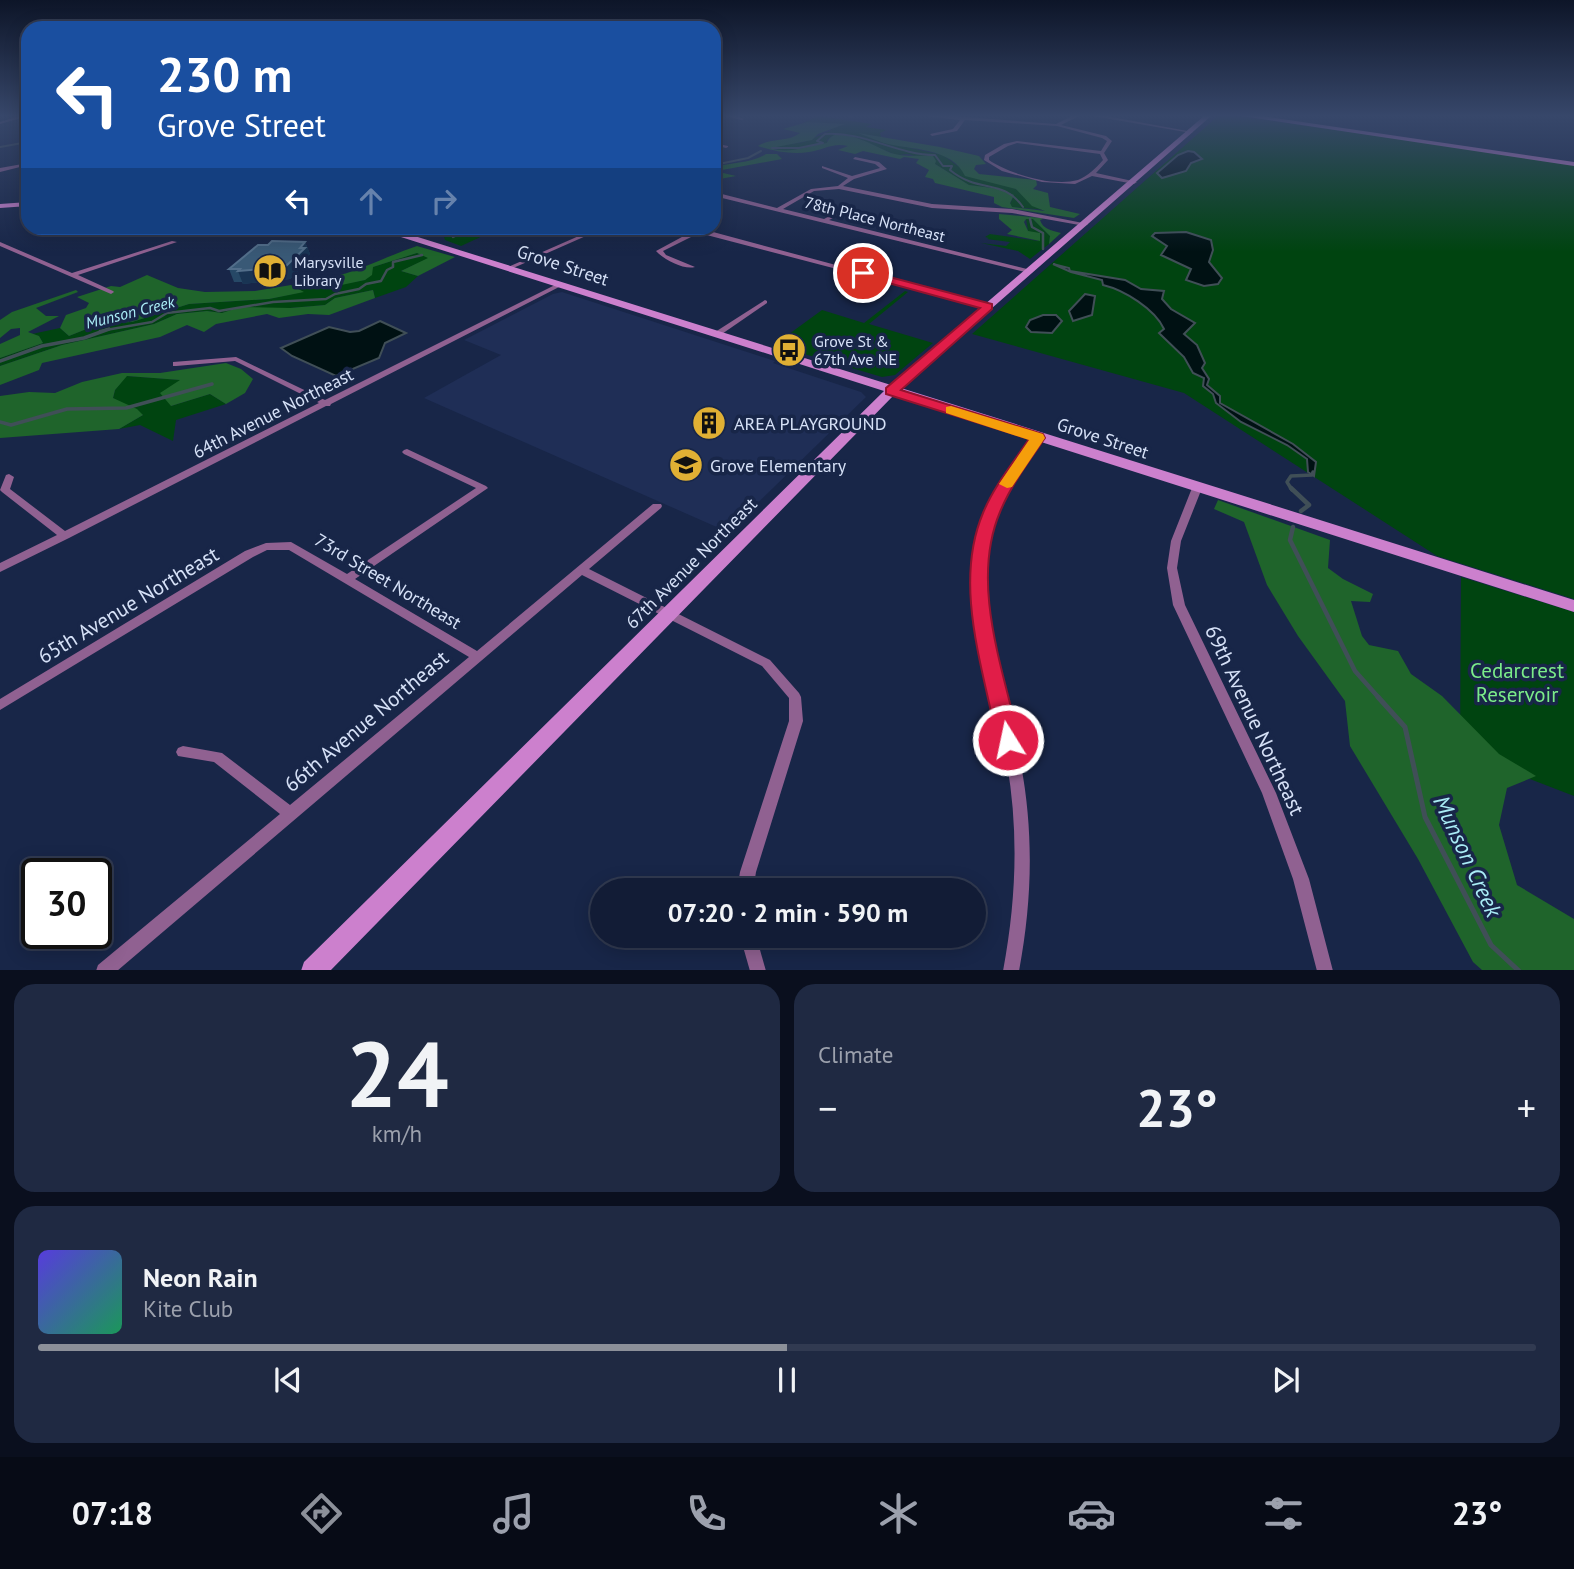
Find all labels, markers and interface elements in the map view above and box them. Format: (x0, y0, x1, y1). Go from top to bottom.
text: 230 m (157, 42, 292, 106)
icon: left (42, 49, 133, 140)
text: Grove Street (157, 104, 326, 146)
icon: left (279, 182, 317, 220)
icon: ahead (352, 182, 390, 220)
icon: right (425, 182, 463, 220)
street label: 78th Place Northeast (803, 192, 948, 246)
street label: Grove Street (514, 239, 612, 291)
pin (833, 243, 893, 303)
library icon: Marysville Library (251, 252, 289, 290)
place label: Marysville Library (294, 252, 364, 290)
icon: arrive (844, 254, 882, 292)
water label: Munson Creek (83, 291, 177, 333)
bus stop icon: Grove St & 67th Ave NE (770, 331, 808, 369)
place label: Grove St & 67th Ave NE (814, 331, 897, 369)
street label: 64th Avenue Northeast (189, 363, 357, 463)
building icon: AREA PLAYGROUND (690, 404, 728, 442)
place label: AREA PLAYGROUND (734, 412, 886, 435)
street label: Grove Street (1054, 412, 1152, 464)
school or university icon: Grove Elementary (667, 446, 705, 484)
place label: Grove Elementary (710, 454, 847, 477)
street label: 67th Avenue Northeast (620, 492, 762, 634)
street label: 73rd Street Northeast (310, 528, 466, 634)
street label: 65th Avenue Northeast (33, 540, 223, 670)
street label: 69th Avenue Northeast (1199, 621, 1311, 819)
street label: 66th Avenue Northeast (278, 644, 454, 798)
park label: Cedarcrest Reservoir (1470, 657, 1564, 708)
position arrow (971, 703, 1045, 777)
water label: Munson Creek (1427, 791, 1509, 923)
speed limit sign: 30 (21, 858, 112, 949)
text: 07:20 · 2 min · 590 m (668, 896, 908, 929)
text: 24 (345, 1014, 449, 1132)
text: Climate (818, 1040, 893, 1069)
text: 23° (1136, 1074, 1218, 1141)
text: − (818, 1083, 837, 1132)
text: + (1517, 1083, 1536, 1132)
text: km/h (372, 1119, 422, 1148)
text: Neon Rain (143, 1261, 258, 1294)
text: Kite Club (143, 1294, 233, 1323)
icon: previous (269, 1361, 307, 1399)
icon: pause (768, 1361, 806, 1399)
icon: next (1267, 1361, 1305, 1399)
icon: directions (297, 1489, 346, 1538)
icon: music (489, 1489, 538, 1538)
icon: phone (682, 1489, 731, 1538)
icon: climate (874, 1489, 923, 1538)
icon: car (1067, 1489, 1116, 1538)
icon: filters (1259, 1489, 1308, 1538)
text: 07:18 (72, 1492, 153, 1534)
text: 23° (1452, 1492, 1502, 1534)

